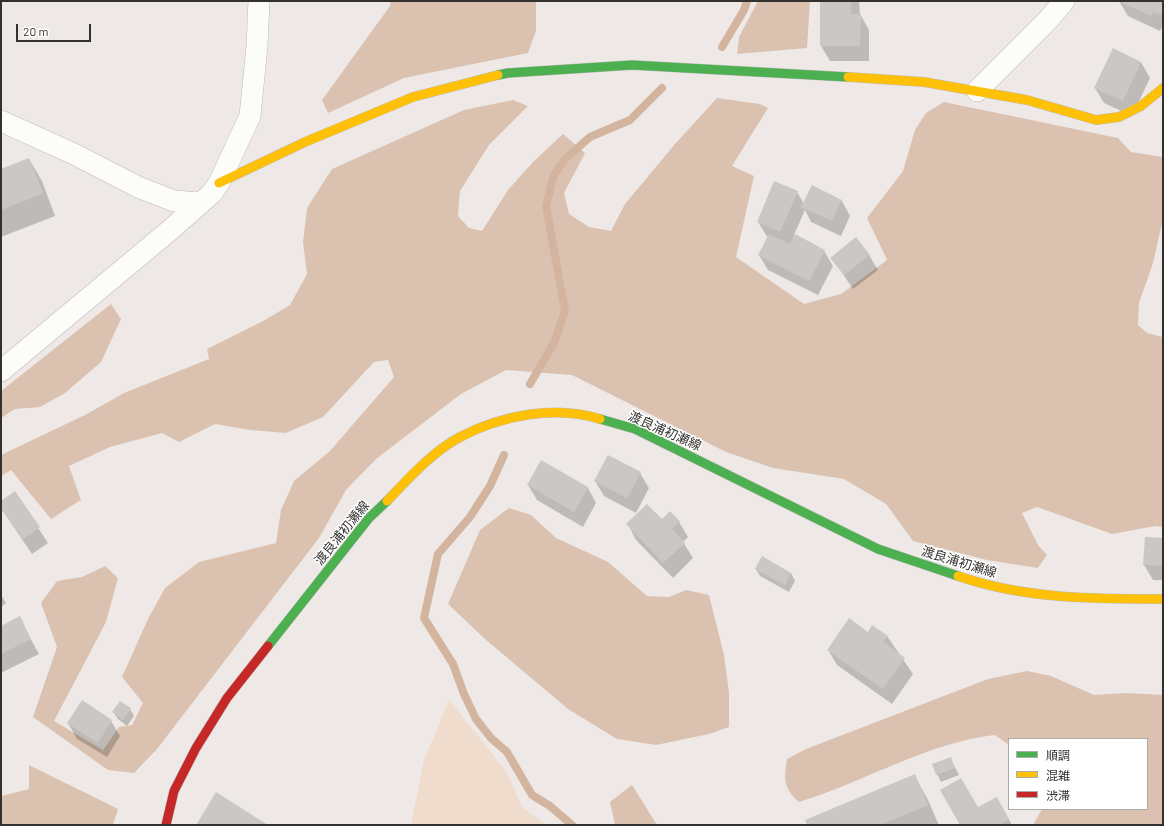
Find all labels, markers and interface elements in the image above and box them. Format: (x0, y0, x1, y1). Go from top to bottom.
scale bar (18, 16, 93, 42)
text: 20 m (23, 24, 49, 38)
street label: 渡良浦初瀬線 (626, 408, 704, 454)
street label: 渡良浦初瀬線 (311, 498, 373, 568)
street label: 渡良浦初瀬線 (919, 543, 999, 581)
legend (1008, 738, 1148, 810)
text: 順調 (1046, 748, 1070, 762)
text: 混雑 (1046, 768, 1070, 782)
text: 渋滞 (1046, 788, 1070, 802)

